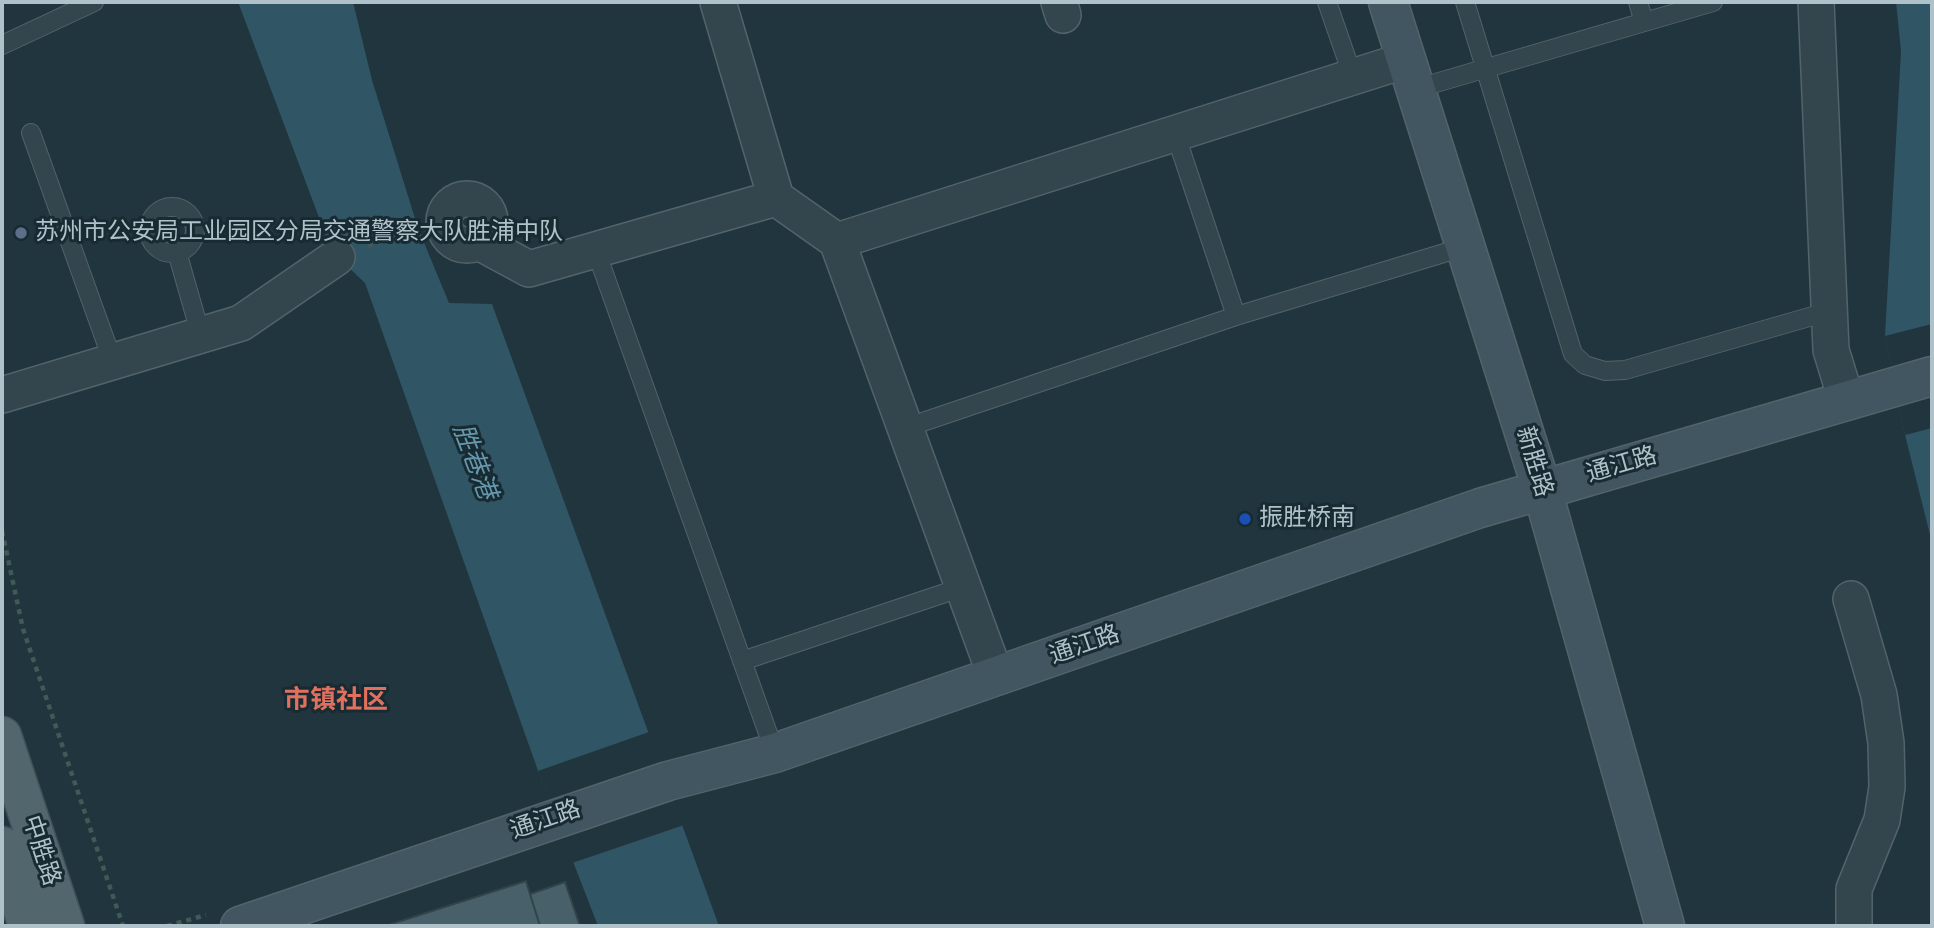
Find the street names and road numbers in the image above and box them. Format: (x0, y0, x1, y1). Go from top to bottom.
street label: 新胜路 (1509, 423, 1557, 501)
street label: 通江路 (1583, 442, 1661, 490)
street label: 通江路 (1046, 621, 1124, 671)
street label: 通江路 (507, 796, 585, 846)
street label: 中胜路 (15, 812, 65, 890)

